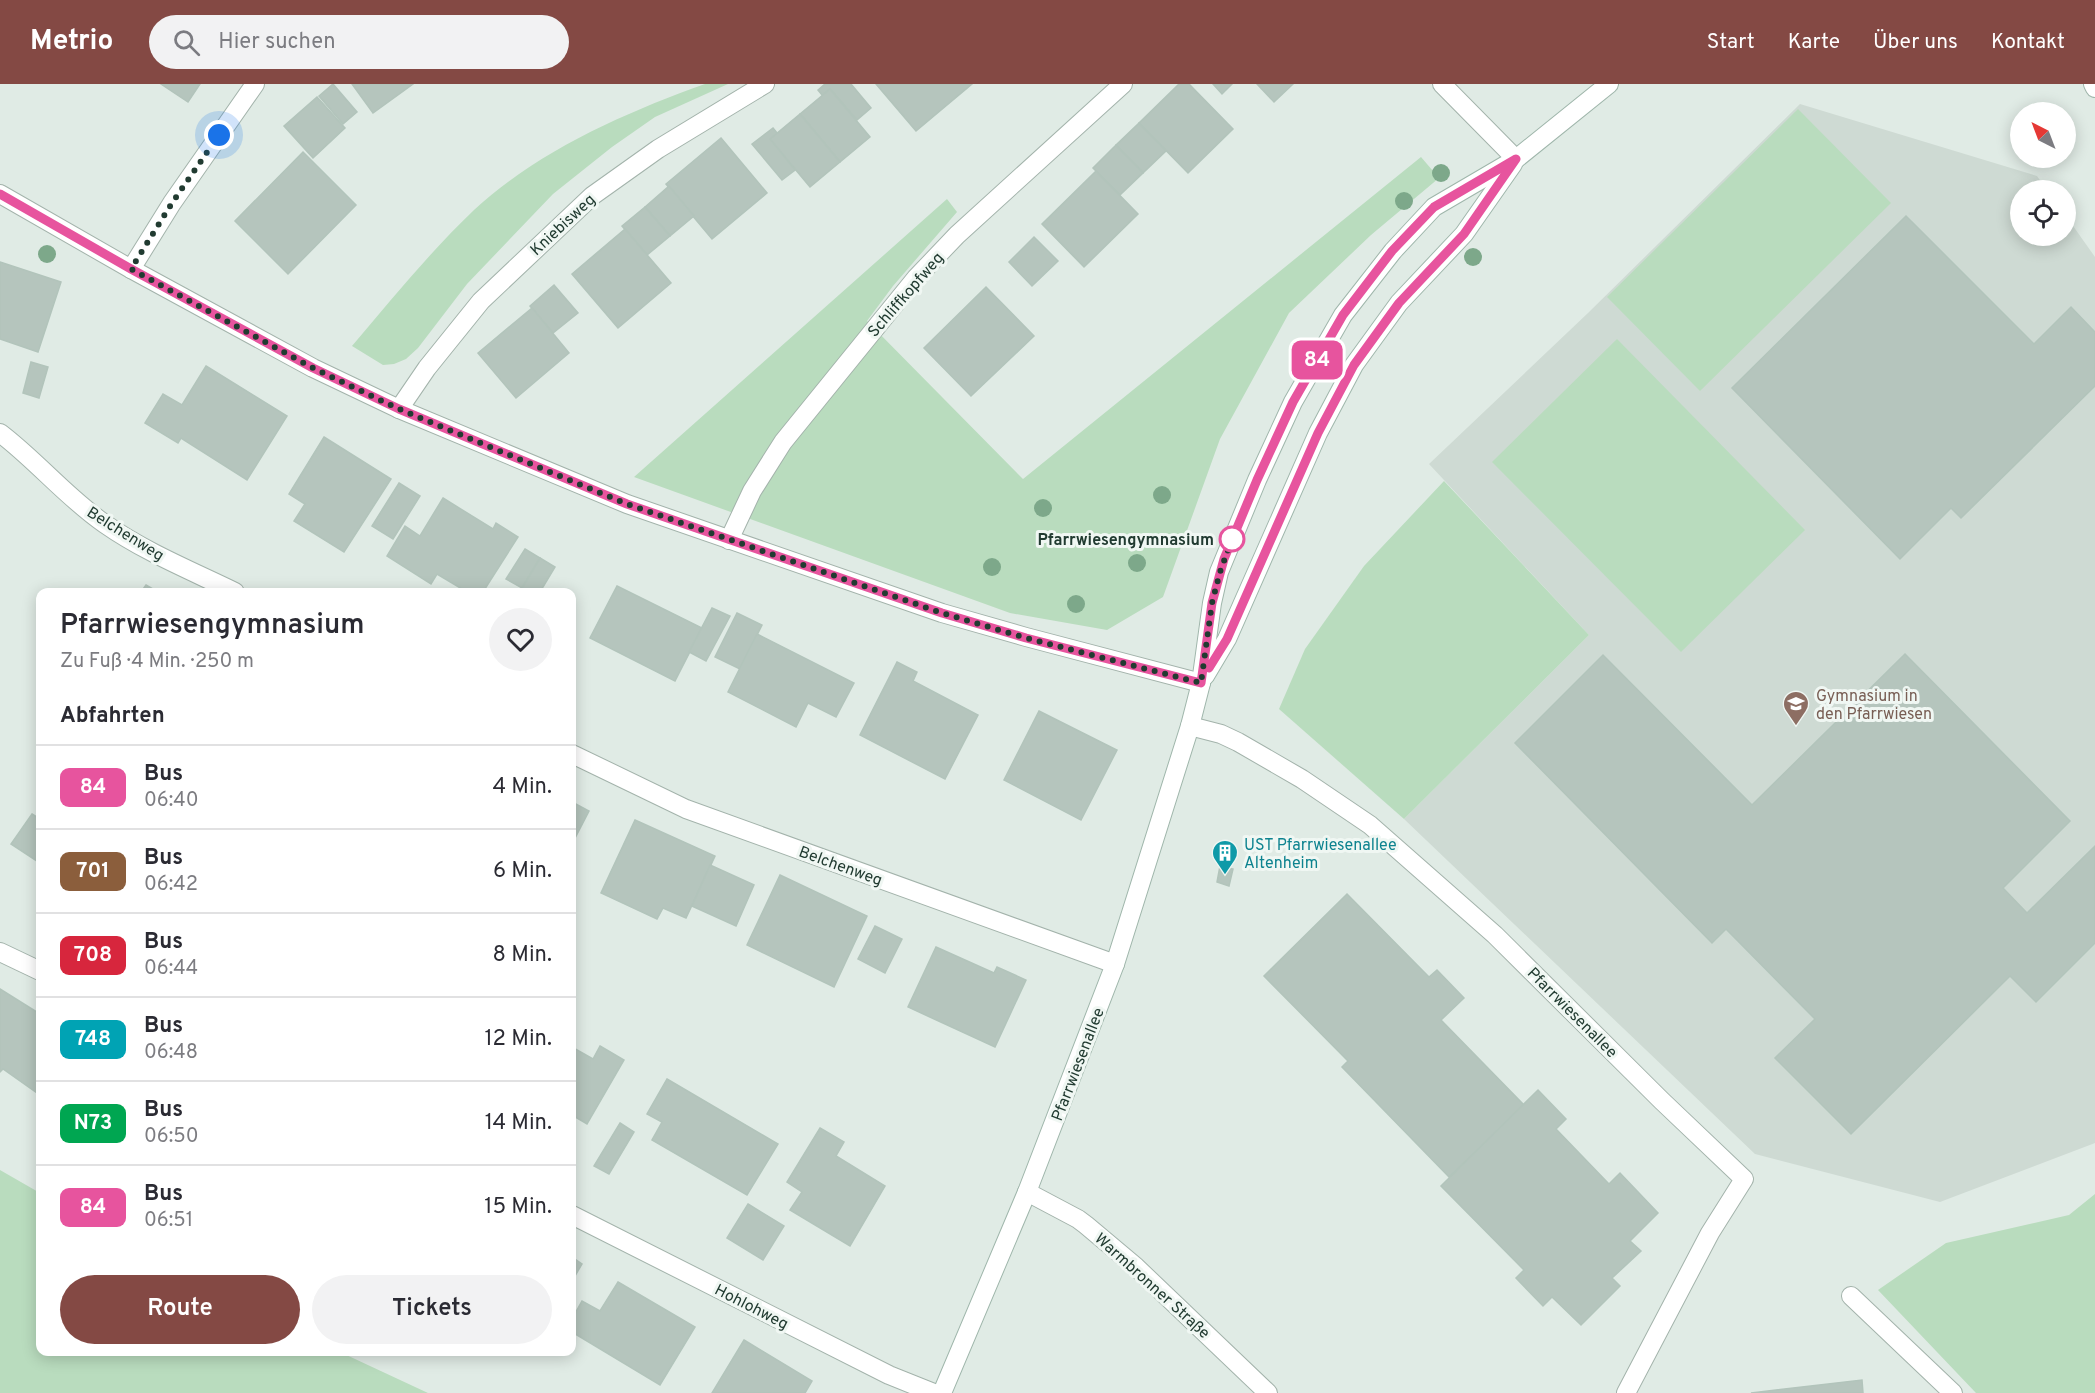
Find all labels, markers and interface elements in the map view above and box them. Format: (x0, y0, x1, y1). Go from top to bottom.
search box (149, 15, 569, 69)
text: Metrio (30, 24, 113, 60)
icon: search (170, 26, 203, 59)
text: Hier suchen (218, 29, 336, 56)
text: Start (1707, 29, 1755, 56)
text: Karte (1788, 29, 1840, 56)
text: Über uns (1873, 29, 1958, 56)
text: Kontakt (1991, 29, 2065, 56)
north arrow (2010, 102, 2076, 168)
map controls (2010, 102, 2076, 246)
your location (204, 120, 234, 150)
button: locate (2010, 180, 2076, 246)
street label: Kniebisweg (527, 190, 600, 261)
street label: Schliffkopfweg (864, 249, 949, 342)
line badge: 84 (1290, 340, 1344, 380)
text: 84 (1304, 347, 1330, 374)
street label: Belchenweg (83, 503, 167, 566)
marker: Pfarrwiesengymnasium (1219, 526, 1245, 552)
place label: Pfarrwiesengymnasium (1037, 531, 1214, 551)
text: Pfarrwiesengymnasium (60, 608, 365, 644)
button: heart (489, 608, 552, 671)
text: Zu Fuß · 4 Min. · 250 m (60, 649, 254, 675)
place label: Gymnasium in den Pfarrwiesen (1816, 687, 1932, 725)
school or university icon: Gymnasium in den Pfarrwiesen (1781, 689, 1811, 727)
text: Abfahrten (60, 703, 165, 730)
text: Bus (144, 761, 183, 788)
text: 84 (80, 774, 106, 801)
text: 4 Min. (492, 774, 552, 801)
text: 06:40 (144, 788, 199, 814)
place label: UST Pfarrwiesenallee Altenheim (1244, 836, 1397, 874)
building icon: UST Pfarrwiesenallee Altenheim (1210, 838, 1240, 876)
street label: Belchenweg (796, 843, 885, 891)
text: Bus (144, 845, 183, 872)
text: 701 (76, 858, 110, 885)
text: 6 Min. (493, 858, 552, 885)
text: 06:42 (144, 872, 198, 898)
text: Bus (144, 929, 183, 956)
text: 708 (74, 942, 112, 969)
text: 8 Min. (493, 942, 552, 969)
text: 06:44 (144, 956, 198, 982)
street label: Pfarrwiesenallee (1522, 964, 1621, 1063)
street label: Pfarrwiesenallee (1048, 1005, 1110, 1124)
text: Bus (144, 1013, 183, 1040)
text: 748 (75, 1026, 111, 1053)
text: 12 Min. (484, 1026, 552, 1053)
text: 06:48 (144, 1040, 198, 1066)
text: Bus (144, 1097, 183, 1124)
text: N73 (74, 1110, 112, 1137)
text: 14 Min. (485, 1110, 552, 1137)
text: 06:50 (144, 1124, 199, 1150)
text: Bus (144, 1181, 183, 1208)
text: 84 (80, 1194, 106, 1221)
text: 15 Min. (484, 1194, 552, 1221)
text: 06:51 (144, 1208, 193, 1234)
street label: Warmbronner Straße (1090, 1229, 1214, 1344)
button: Route (60, 1275, 300, 1344)
button: Tickets (312, 1275, 552, 1344)
street label: Hohlohweg (711, 1281, 791, 1335)

